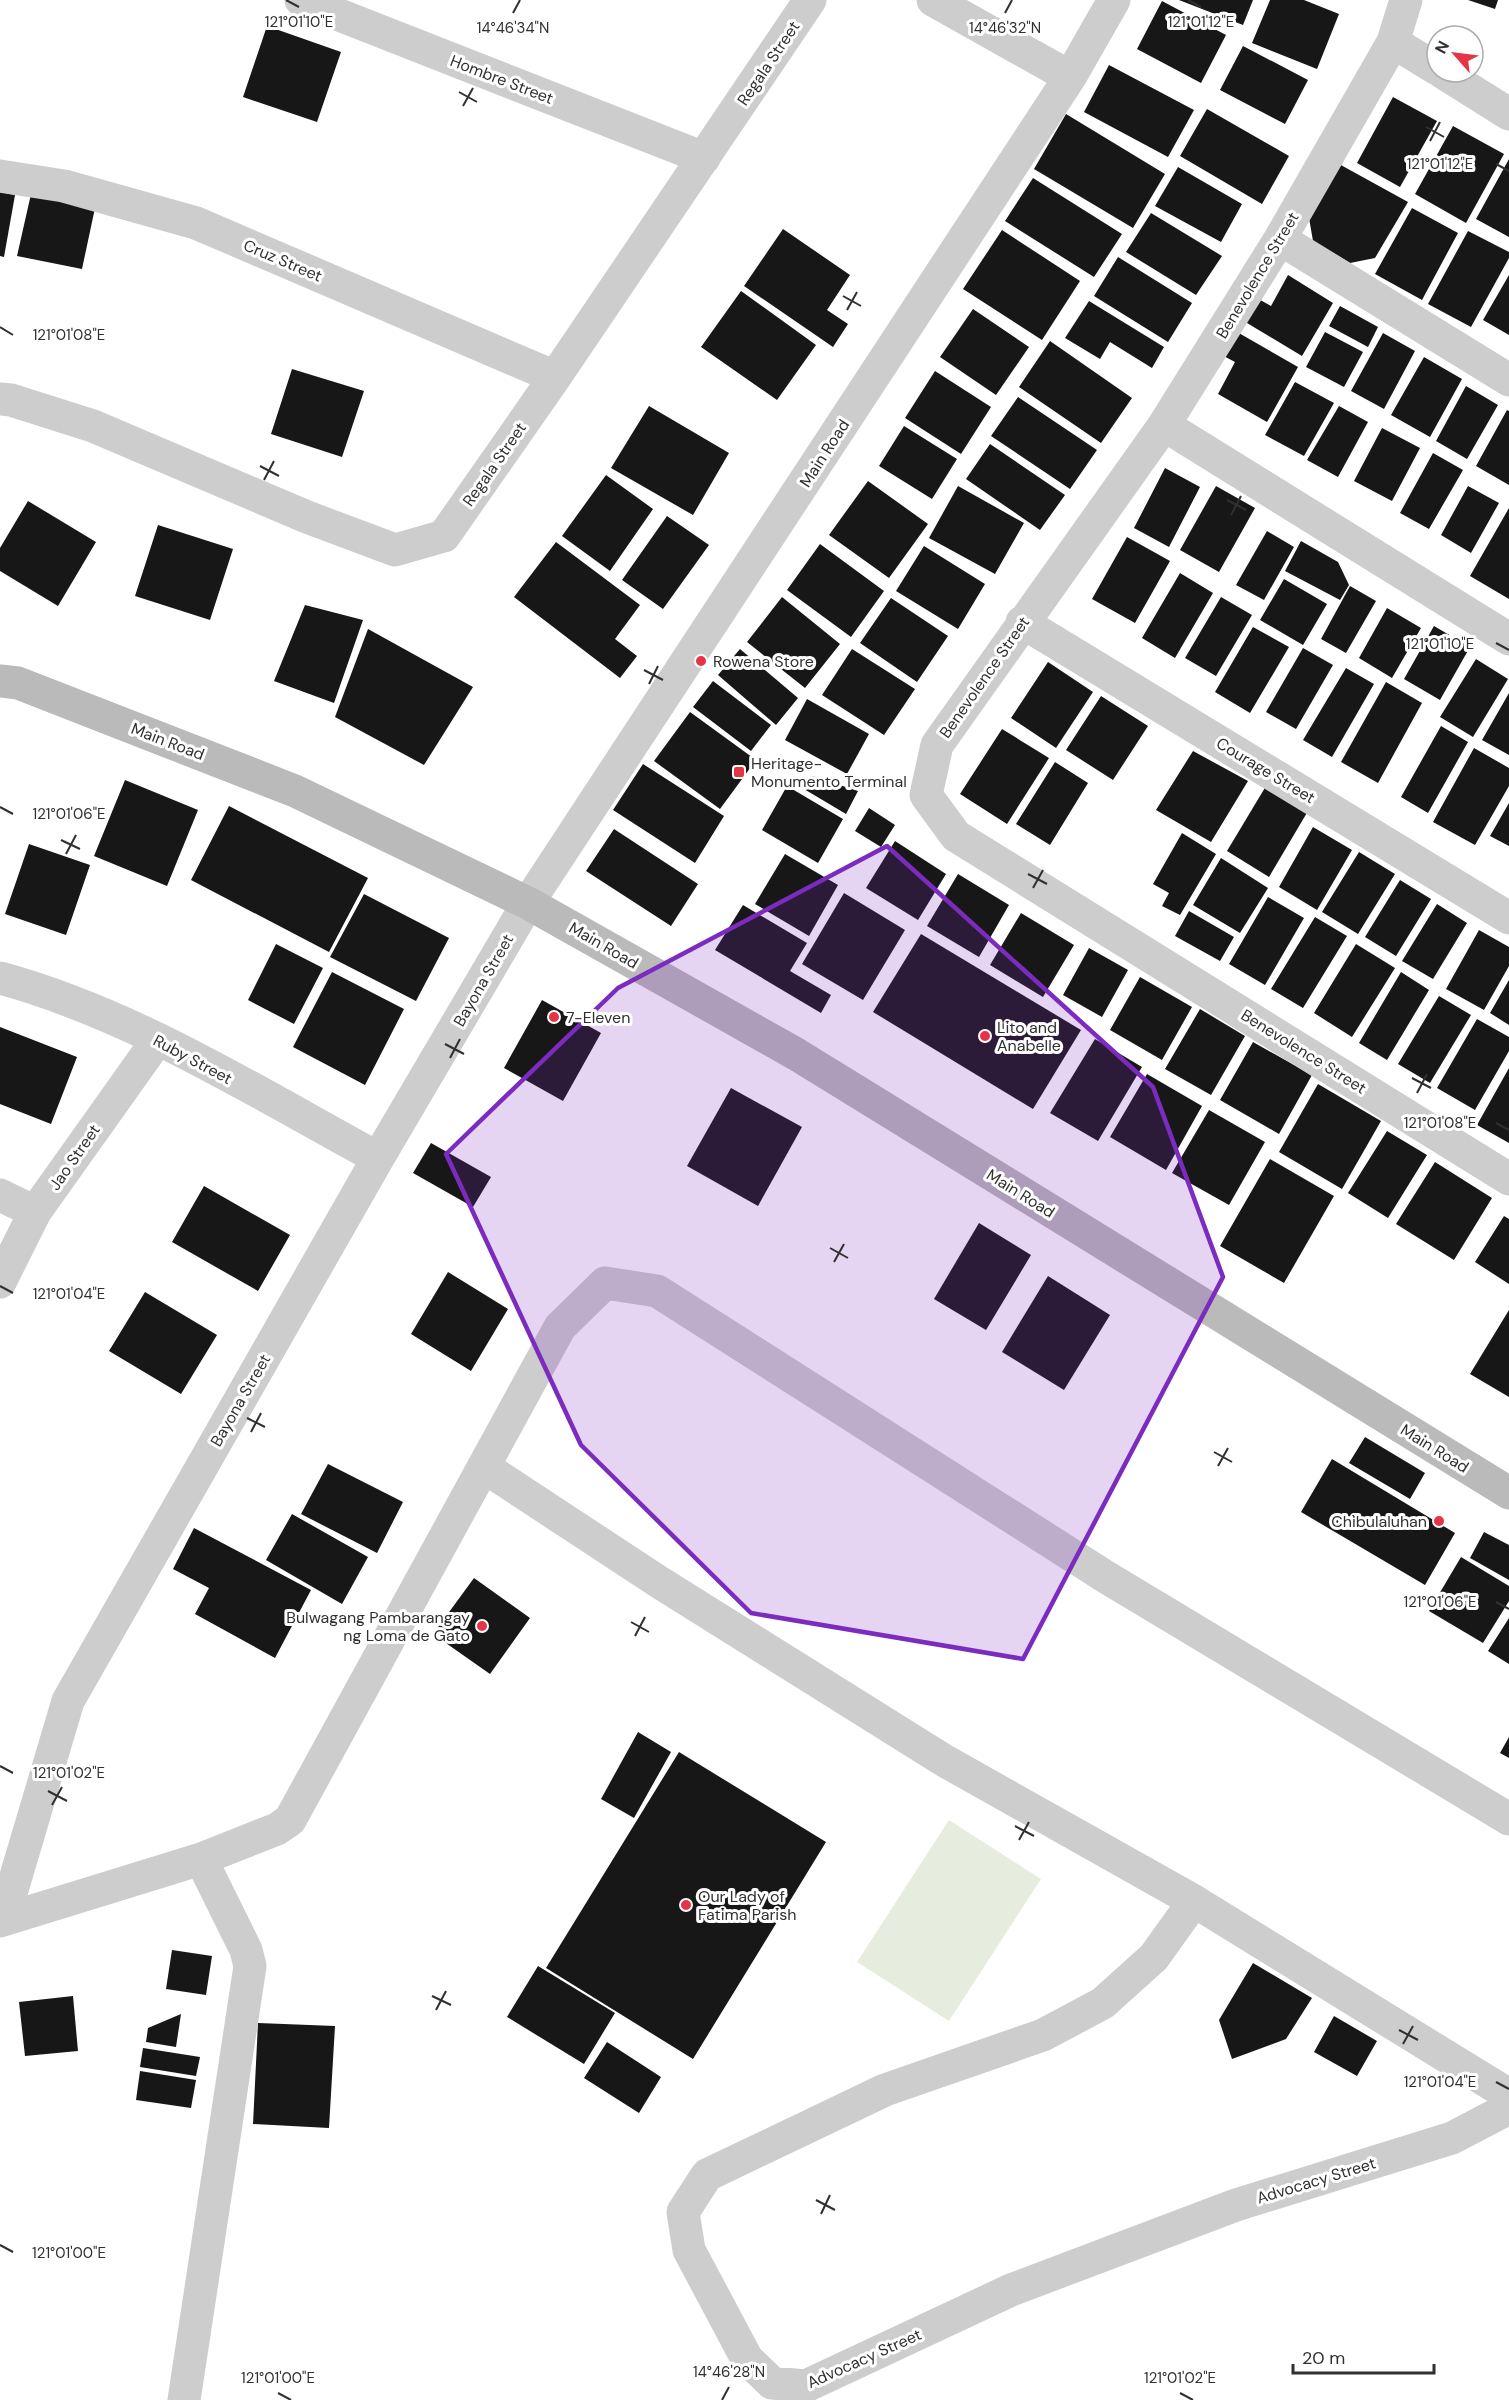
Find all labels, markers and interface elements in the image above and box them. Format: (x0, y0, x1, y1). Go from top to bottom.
text: 121°01'10"E (265, 12, 333, 32)
text: 121°01'12"E (1168, 12, 1234, 32)
street label: Regala Street (732, 17, 804, 110)
text: 14°46'34"N (477, 18, 549, 38)
text: 14°46'32"N (969, 18, 1041, 38)
north arrow (1425, 24, 1485, 84)
text: N (1430, 37, 1454, 57)
street label: Hombre Street (447, 50, 556, 109)
text: 121°01'12"E (1407, 154, 1473, 174)
street label: Benevolence Street (1211, 208, 1303, 342)
street label: Cruz Street (240, 234, 325, 286)
text: 121°01'08"E (33, 325, 105, 345)
street label: Main Road (795, 415, 854, 491)
street label: Regala Street (458, 418, 531, 510)
street label: Benevolence Street (935, 612, 1034, 742)
text: 121°01'10"E (1406, 634, 1474, 654)
place label: Rowena Store (713, 651, 814, 672)
marker: Rowena Store (694, 654, 708, 668)
street label: Main Road (128, 718, 207, 765)
street label: Courage Street (1212, 733, 1319, 808)
place label: Heritage- Monumento Terminal (751, 753, 907, 792)
marker: Heritage- Monumento Terminal (732, 765, 746, 779)
text: 121°01'06"E (33, 804, 106, 824)
street label: Main Road (565, 917, 642, 974)
street label: Bayona Street (449, 930, 518, 1030)
street label: Benevolence Street (1237, 1004, 1370, 1098)
place label: 7-Eleven (566, 1007, 630, 1028)
marker: 7-Eleven (547, 1010, 561, 1024)
place label: Lito and Anabelle (997, 1017, 1061, 1056)
marker: Lito and Anabelle (978, 1029, 992, 1043)
street label: Ruby Street (150, 1030, 236, 1089)
text: 121°01'08"E (1404, 1113, 1476, 1133)
street label: Jao Street (44, 1120, 105, 1194)
street label: Main Road (983, 1164, 1059, 1223)
text: 121°01'04"E (33, 1284, 105, 1304)
street label: Bayona Street (206, 1350, 275, 1450)
street label: Main Road (1397, 1419, 1473, 1478)
place label: Chibulaluhan (1331, 1511, 1427, 1532)
marker: Chibulaluhan (1432, 1514, 1446, 1528)
text: 121°01'06"E (1404, 1592, 1477, 1612)
place label: Bulwagang Pambarangay ng Loma de Gato (286, 1607, 470, 1646)
marker: Bulwagang Pambarangay ng Loma de Gato (475, 1619, 489, 1633)
text: 121°01'02"E (33, 1763, 105, 1783)
place label: Our Lady of Fatima Parish (698, 1886, 796, 1925)
marker: Our Lady of Fatima Parish (679, 1898, 693, 1912)
text: 121°01'04"E (1404, 2072, 1476, 2092)
street label: Advocacy Street (1254, 2152, 1378, 2209)
text: 121°01'00"E (32, 2243, 106, 2263)
street label: Advocacy Street (804, 2324, 925, 2393)
scale bar (1293, 2337, 1434, 2375)
text: 20 m (1302, 2346, 1345, 2370)
text: 14°46'28"N (693, 2362, 765, 2382)
text: 121°01'00"E (241, 2368, 315, 2388)
text: 121°01'02"E (1144, 2368, 1216, 2388)

